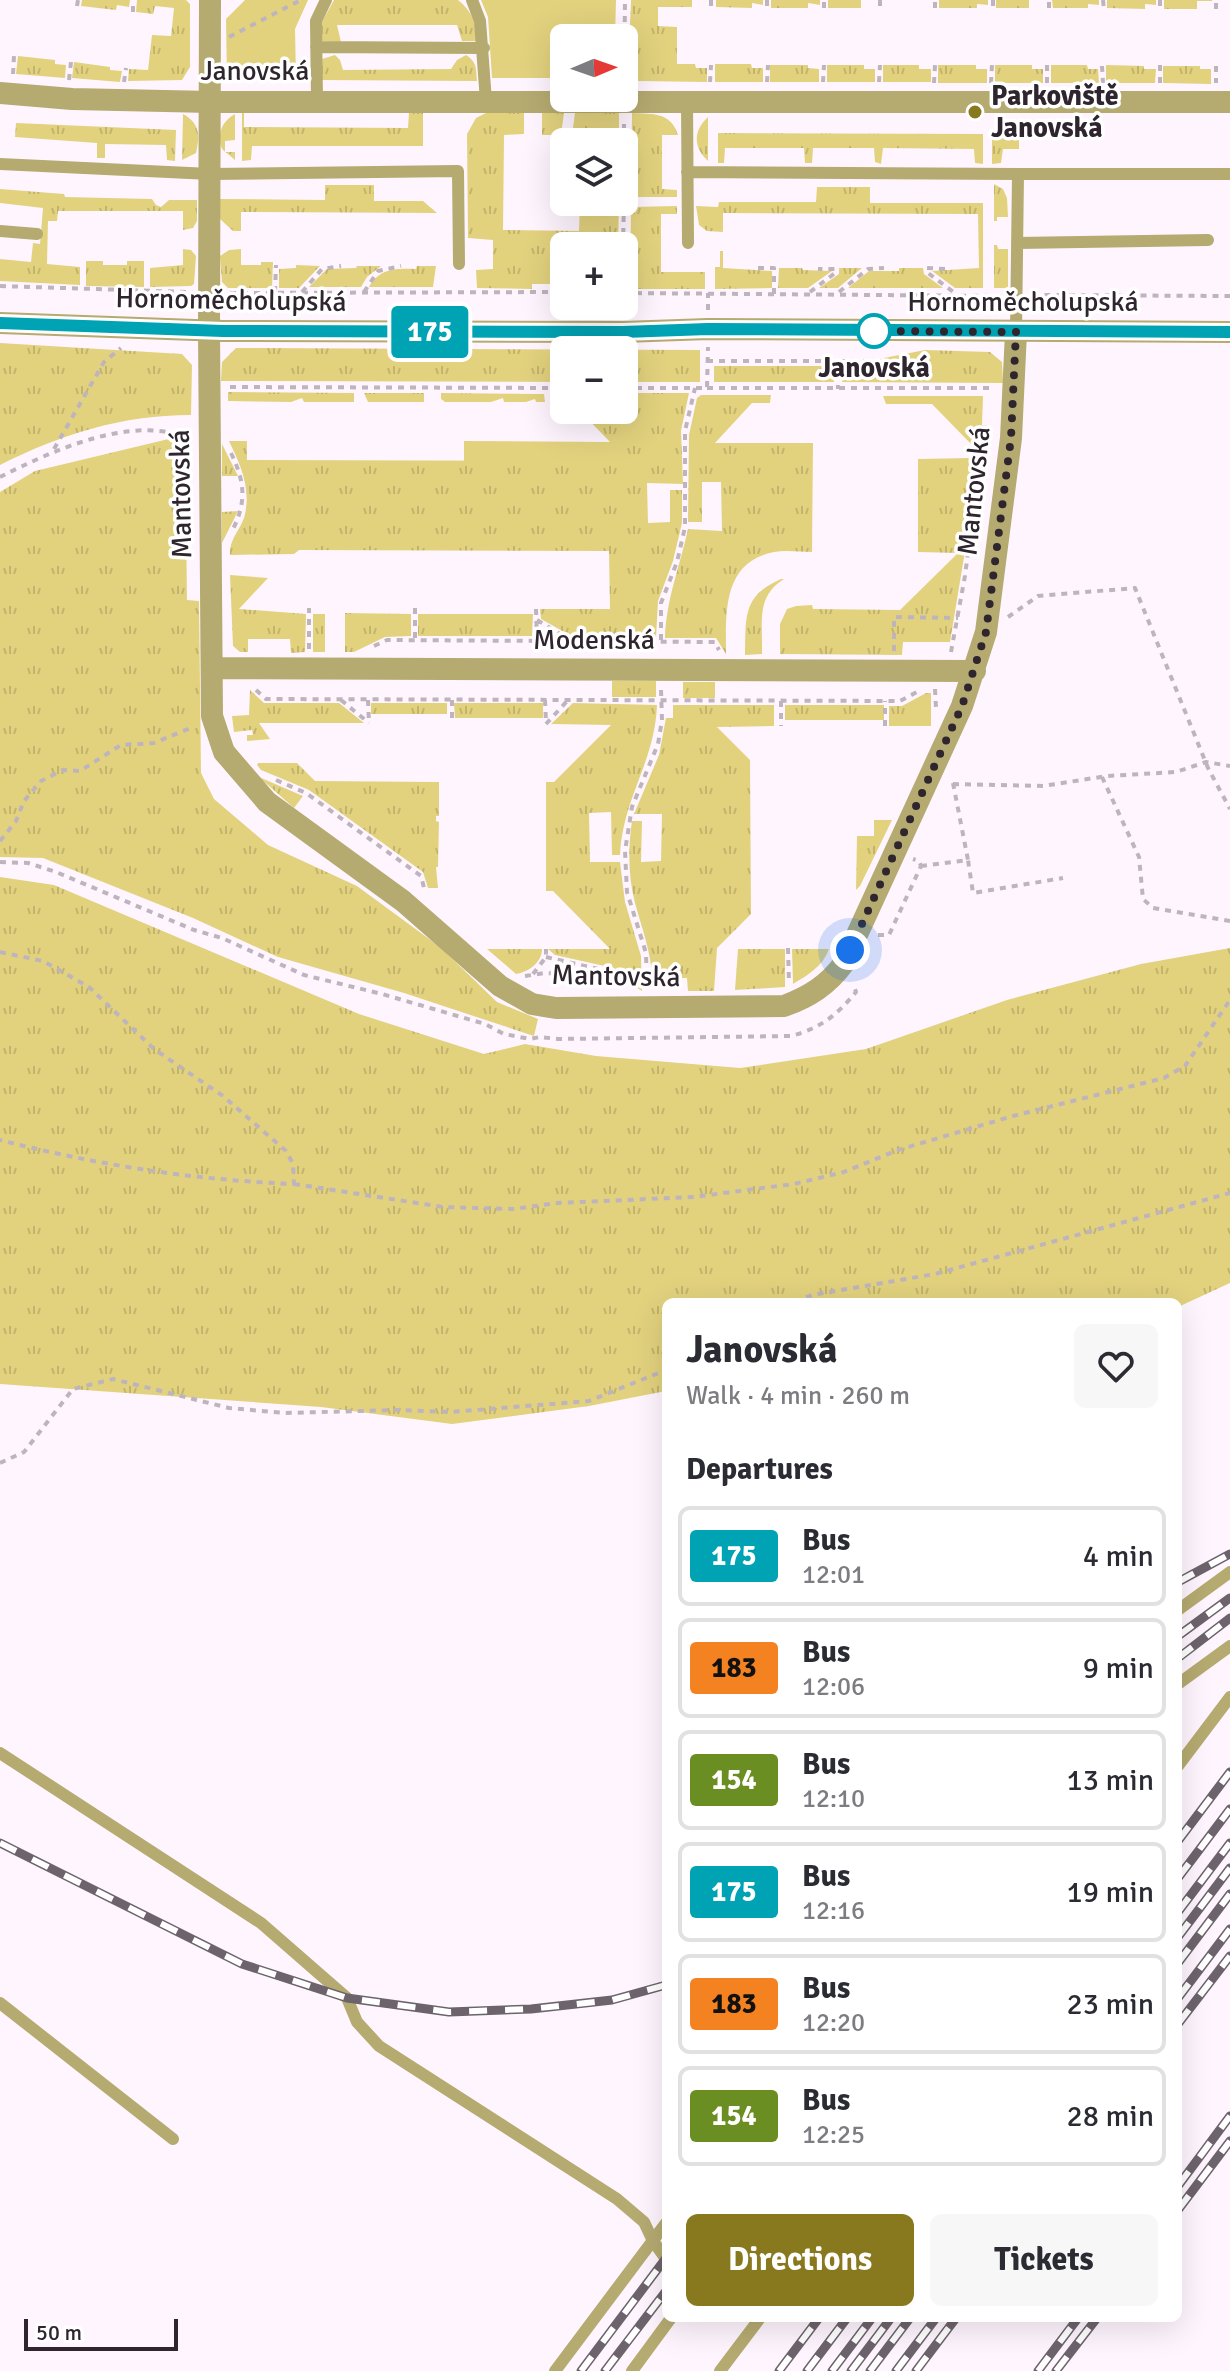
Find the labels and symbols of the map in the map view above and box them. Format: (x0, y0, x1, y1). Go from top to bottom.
north arrow (550, 24, 638, 112)
street label: Janovská (201, 54, 309, 88)
place label: Parkoviště Janovská (991, 79, 1119, 145)
marker: Parkoviště Janovská (966, 103, 984, 121)
street label: Hornoměcholupská (115, 281, 347, 319)
street label: Hornoměcholupská (907, 285, 1139, 319)
line badge: 175 (384, 306, 476, 358)
marker: Janovská (857, 314, 891, 348)
place label: Janovská (818, 351, 930, 385)
street label: Mantovská (950, 425, 998, 557)
street label: Mantovská (163, 429, 199, 559)
street label: Modenská (533, 623, 655, 657)
your location (830, 930, 870, 970)
street label: Mantovská (551, 958, 681, 994)
scale bar (24, 2315, 178, 2351)

